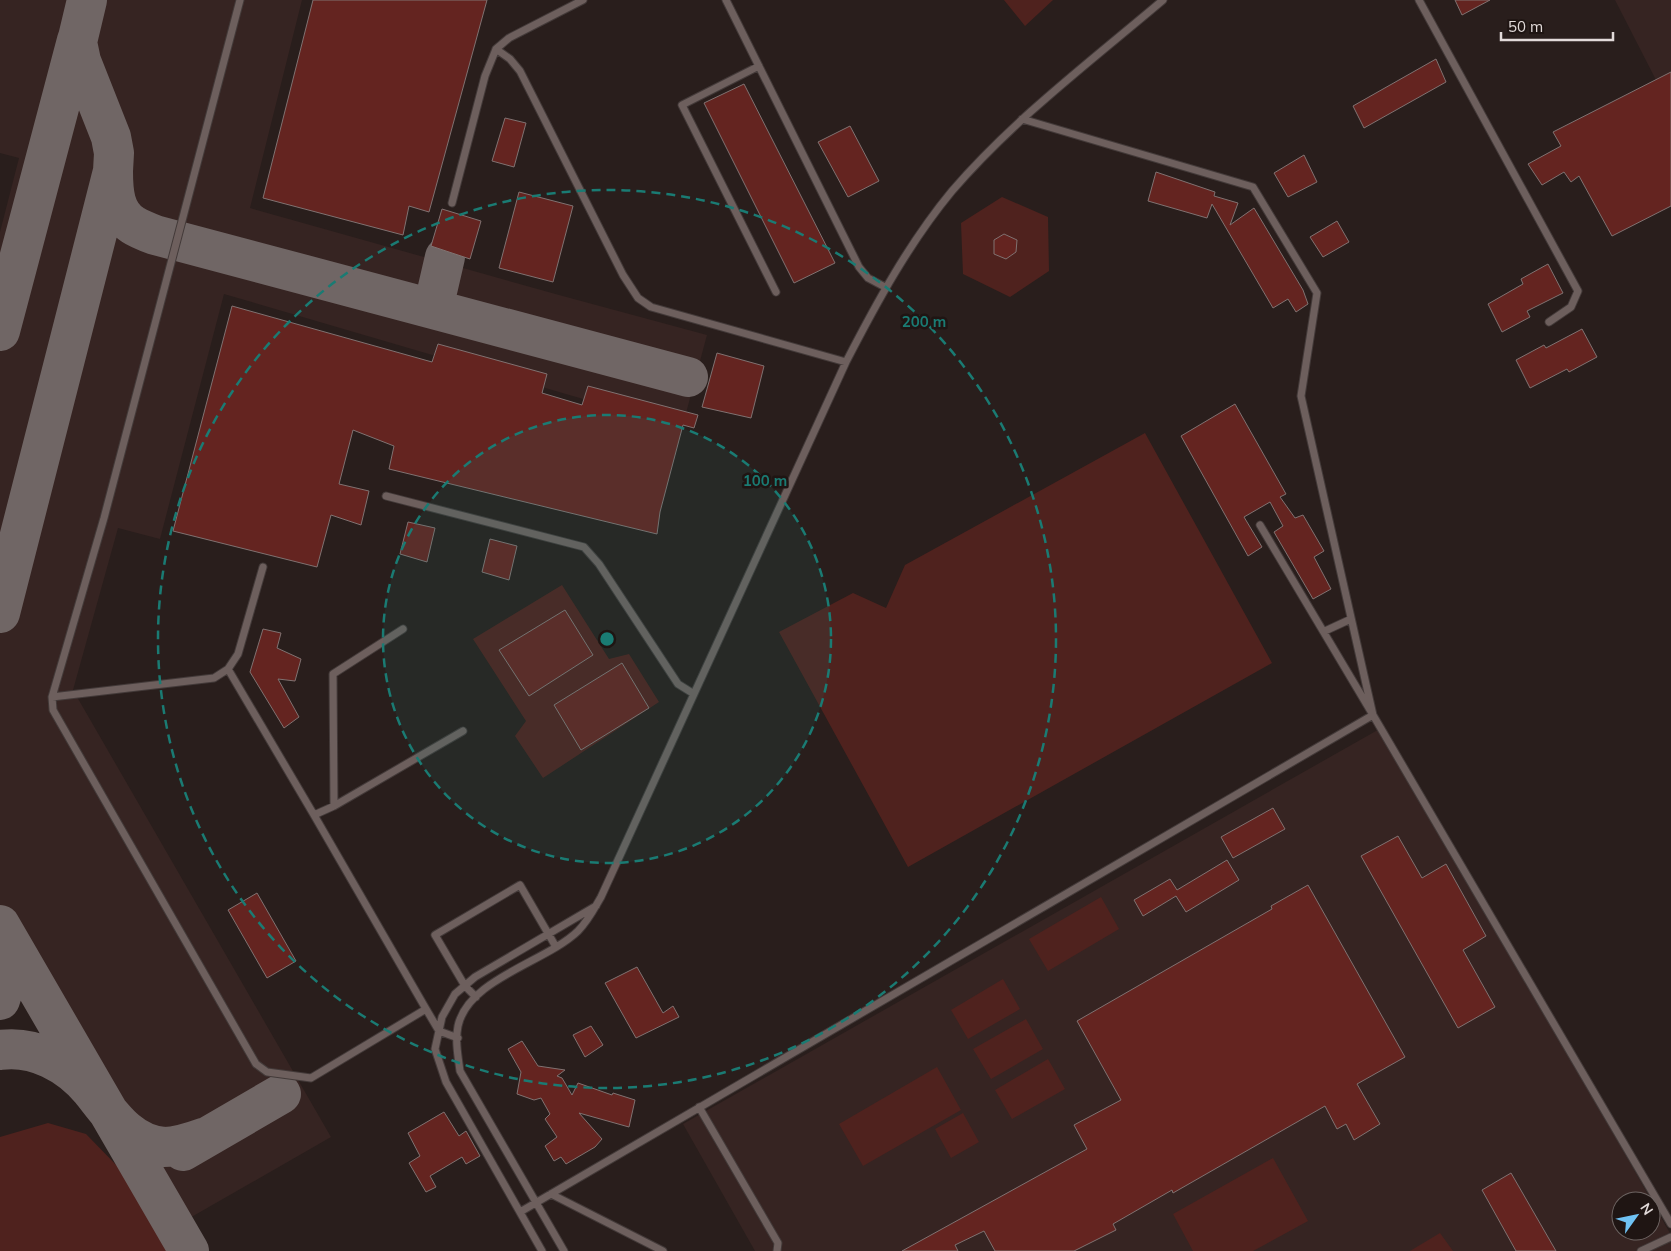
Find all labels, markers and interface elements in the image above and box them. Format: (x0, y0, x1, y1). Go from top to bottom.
scale bar (1501, 10, 1614, 42)
text: 50 m (1508, 17, 1543, 36)
text: 200 m (902, 312, 946, 331)
text: 100 m (743, 471, 787, 490)
centre of rings (598, 630, 616, 648)
north arrow (1611, 1191, 1661, 1241)
text: N (1636, 1200, 1657, 1218)

